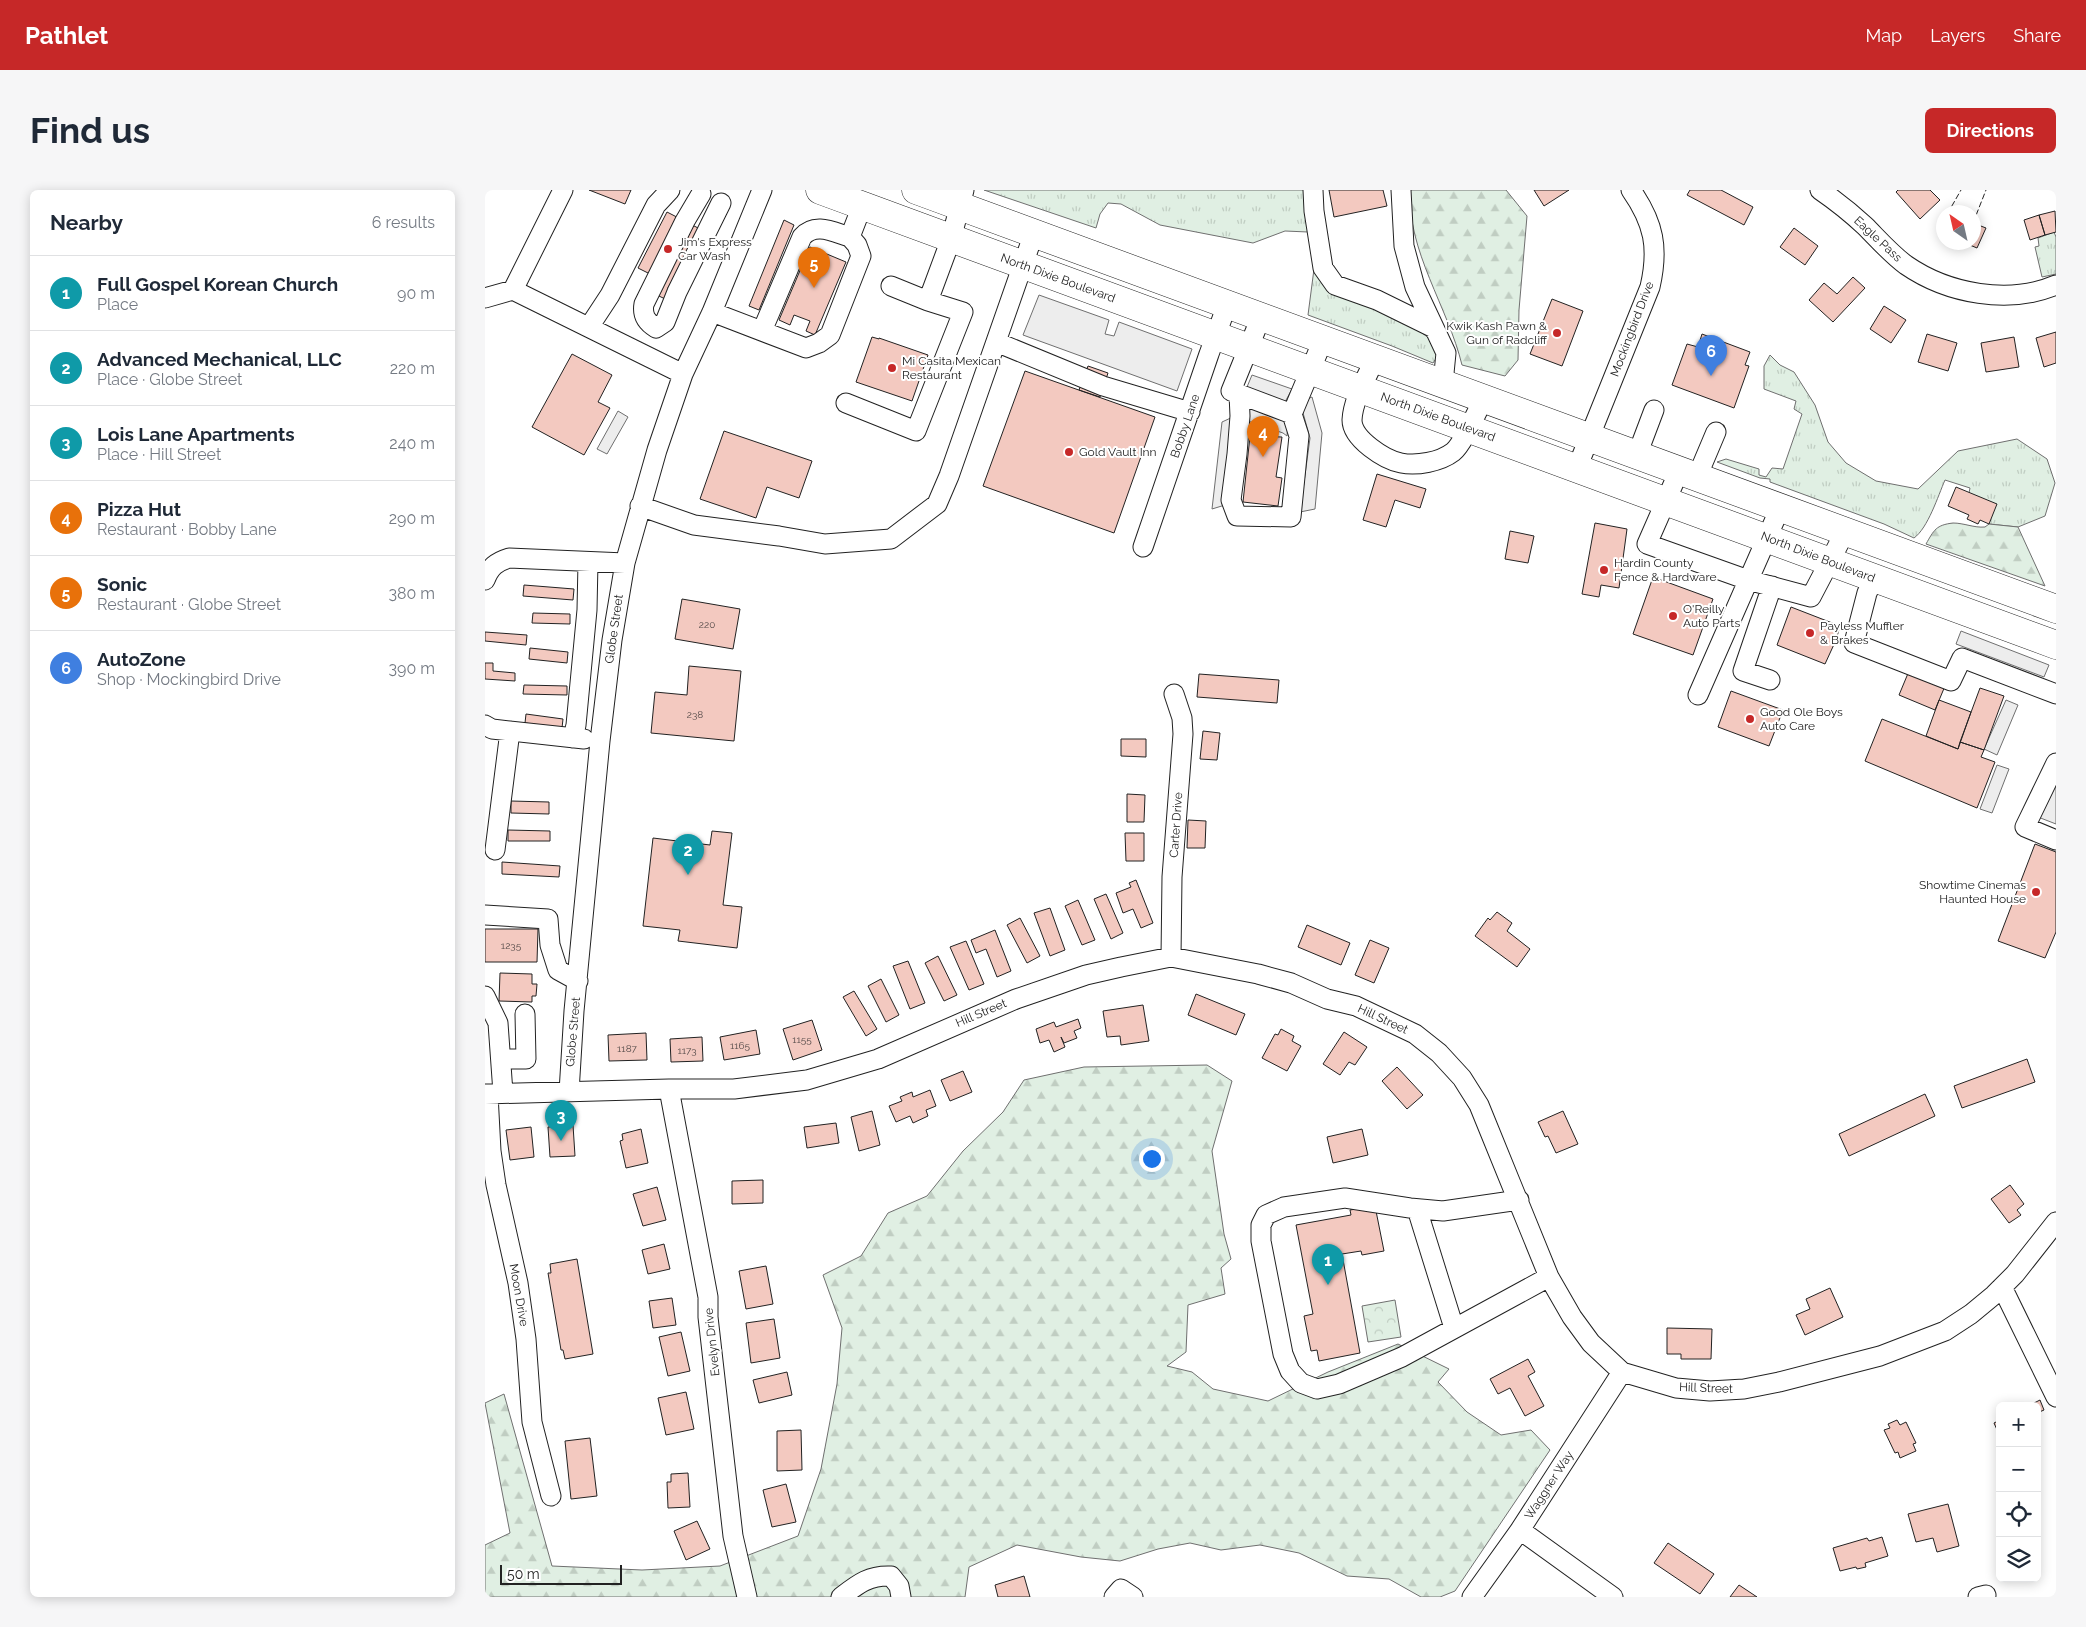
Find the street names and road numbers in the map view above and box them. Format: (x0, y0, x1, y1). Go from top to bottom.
street label: Eagle Pass (1851, 213, 1905, 265)
street label: North Dixie Boulevard (999, 251, 1117, 305)
street label: Mockingbird Drive (1607, 279, 1657, 379)
street label: North Dixie Boulevard (1379, 390, 1497, 444)
street label: Bobby Lane (1168, 392, 1202, 460)
street label: North Dixie Boulevard (1759, 529, 1877, 585)
street label: Globe Street (602, 593, 626, 665)
street label: Carter Drive (1167, 792, 1185, 858)
street label: Hill Street (953, 996, 1009, 1030)
street label: Globe Street (563, 997, 583, 1067)
street label: Hill Street (1356, 1001, 1410, 1037)
street label: Moon Drive (507, 1263, 531, 1327)
street label: Evelyn Drive (701, 1307, 723, 1377)
street label: Hill Street (1679, 1380, 1733, 1396)
street label: Waggner Way (1522, 1448, 1577, 1522)

